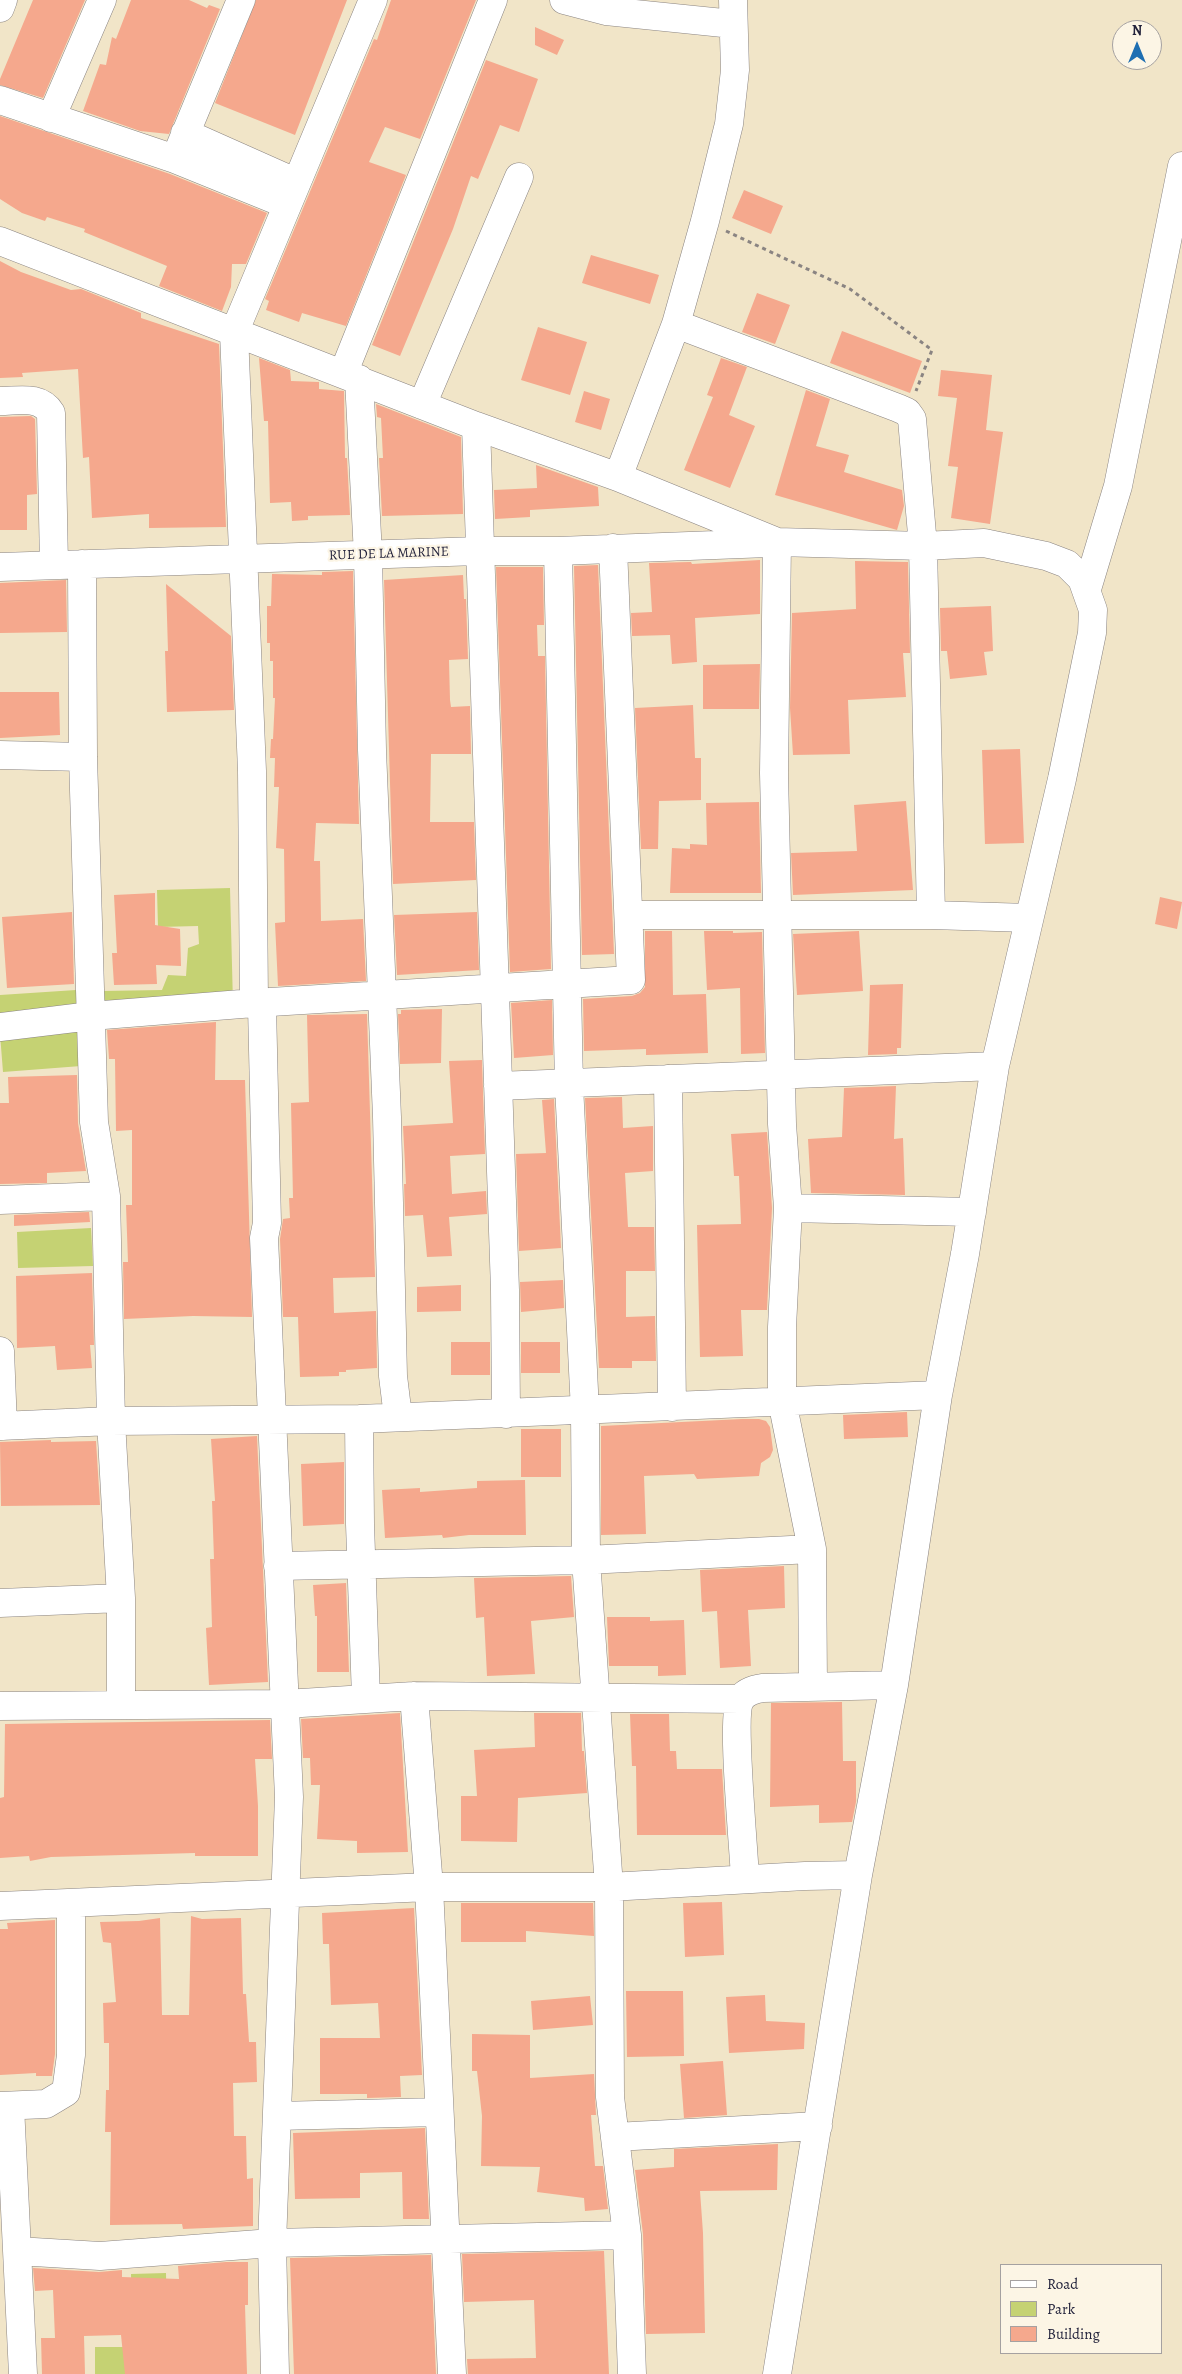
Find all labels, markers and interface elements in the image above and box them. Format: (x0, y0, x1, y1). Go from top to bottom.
north arrow (1112, 20, 1162, 70)
text: N (1132, 21, 1142, 40)
street label: RUE DE LA MARINE (329, 544, 449, 564)
legend (1000, 2264, 1162, 2354)
text: Road (1047, 2274, 1078, 2294)
text: Park (1047, 2299, 1075, 2319)
text: Building (1047, 2324, 1100, 2344)

